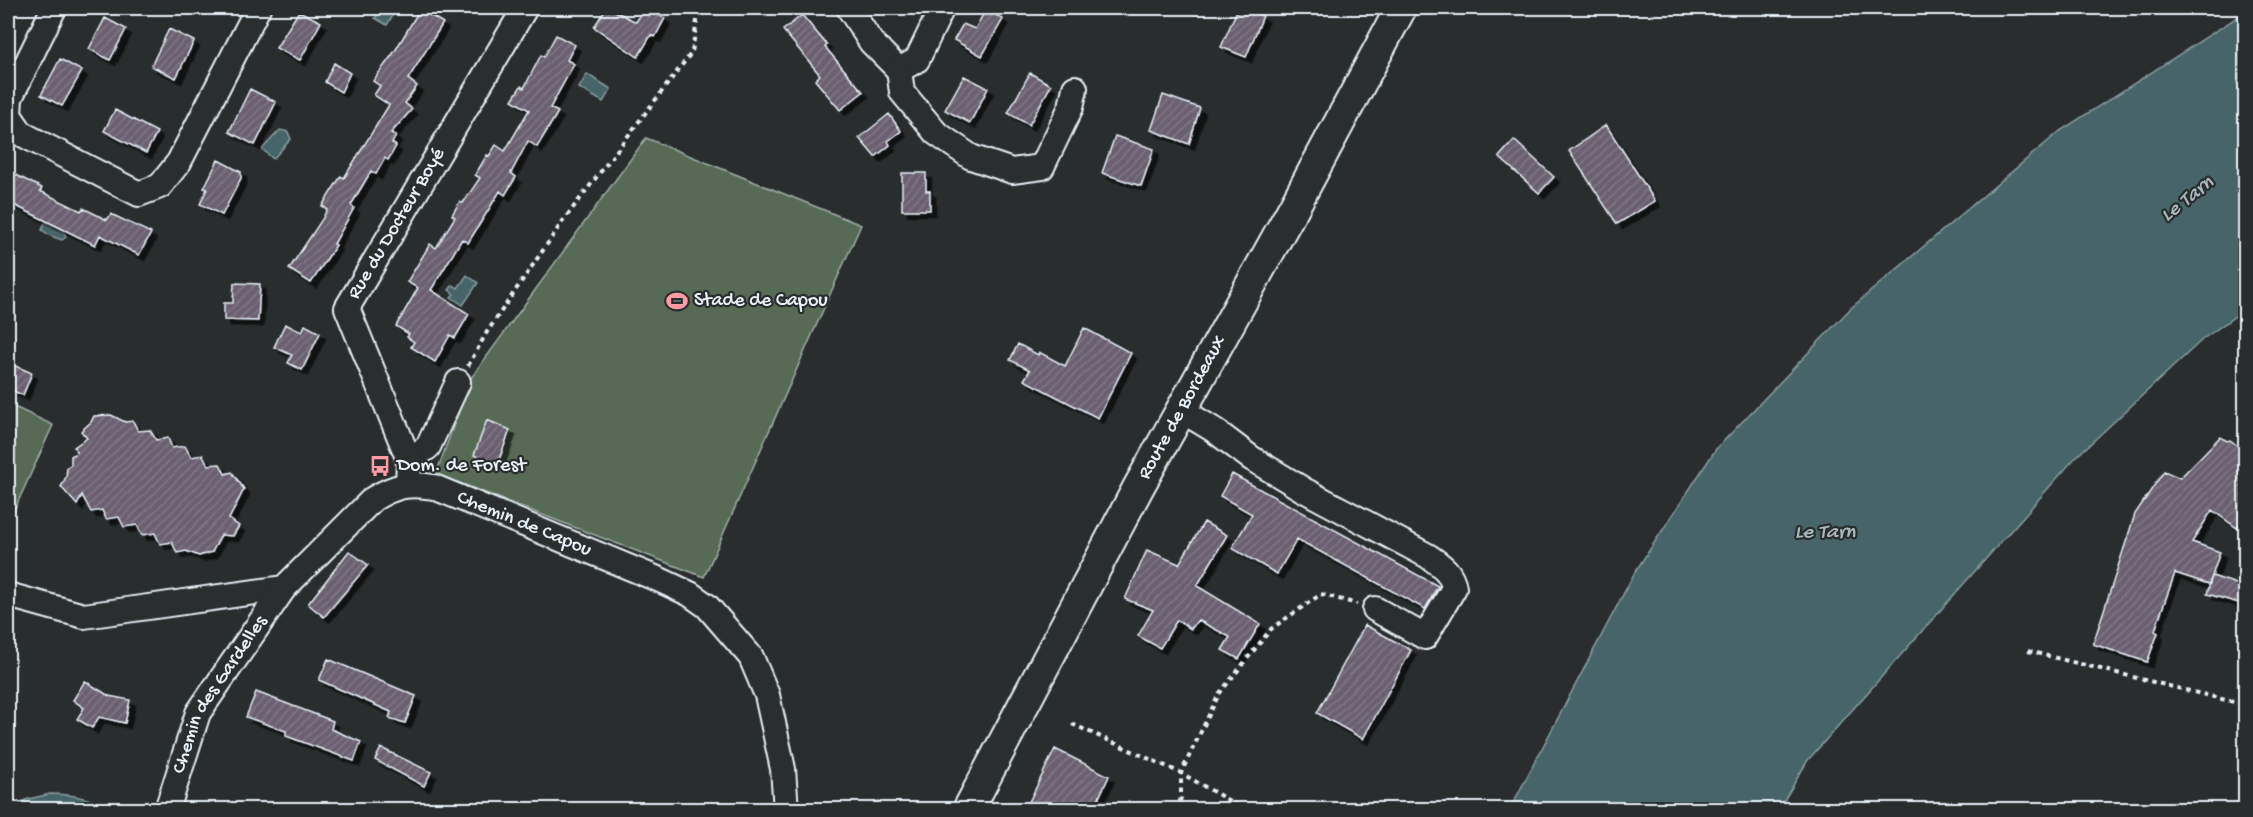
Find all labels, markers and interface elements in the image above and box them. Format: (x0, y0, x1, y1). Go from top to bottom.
street label: Rue du Docteur Boyé (343, 144, 451, 304)
water label: Le Tarn (2156, 171, 2220, 229)
sports icon: Stade de Capou (665, 289, 689, 313)
place label: Stade de Capou (694, 290, 828, 313)
street label: Route de Bordeaux (1133, 331, 1232, 484)
bus stop icon: Dom. de Forest (368, 454, 392, 478)
place label: Dom. de Forest (395, 455, 528, 478)
street label: Chemin de Capou (454, 486, 595, 562)
water label: Le Tarn (1795, 521, 1856, 546)
street label: Chemin des Gardelles (168, 611, 273, 776)

